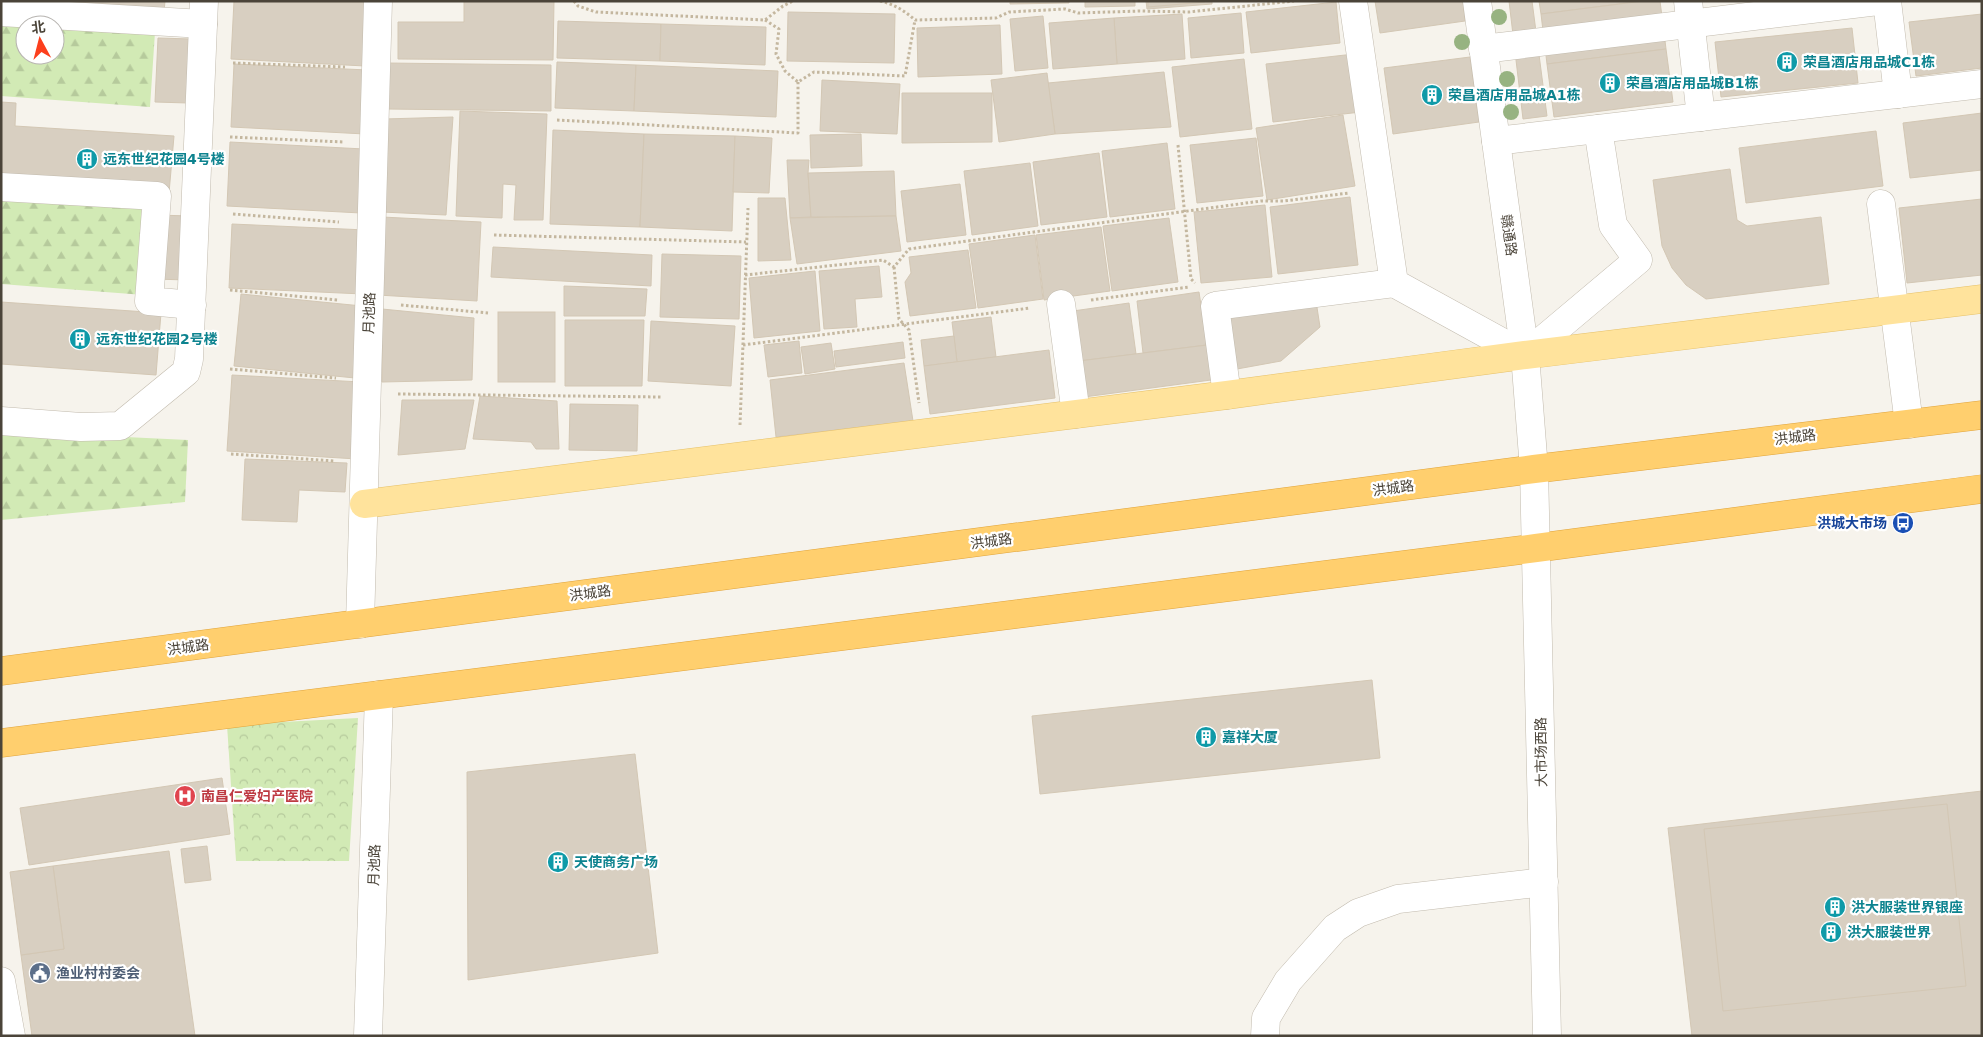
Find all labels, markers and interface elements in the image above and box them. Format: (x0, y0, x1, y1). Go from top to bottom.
north arrow (15, 15, 65, 65)
text: 北 (30, 18, 46, 36)
building icon: 荣昌酒店用品城C1栋 (1775, 50, 1799, 74)
place label: 荣昌酒店用品城C1栋 (1803, 54, 1935, 70)
building icon: 荣昌酒店用品城B1栋 (1598, 71, 1622, 95)
place label: 荣昌酒店用品城B1栋 (1626, 75, 1758, 91)
building icon: 荣昌酒店用品城A1栋 (1420, 83, 1444, 107)
place label: 荣昌酒店用品城A1栋 (1448, 87, 1581, 103)
building icon: 远东世纪花园4号楼 (75, 147, 99, 171)
place label: 远东世纪花园4号楼 (103, 151, 225, 167)
street label: 赣通路 (1498, 213, 1520, 257)
street label: 月池路 (360, 292, 378, 334)
building icon: 远东世纪花园2号楼 (68, 327, 92, 351)
place label: 远东世纪花园2号楼 (96, 331, 218, 347)
street label: 洪城路 (1773, 427, 1817, 447)
street label: 洪城路 (1371, 477, 1415, 499)
bus stop icon: 洪城大市场 (1891, 511, 1915, 535)
place label: 洪城大市场 (1817, 515, 1887, 531)
street label: 洪城路 (969, 530, 1013, 552)
street label: 洪城路 (568, 582, 612, 604)
street label: 洪城路 (166, 636, 210, 658)
street label: 大市场西路 (1532, 717, 1550, 787)
building icon: 嘉祥大厦 (1194, 725, 1218, 749)
place label: 嘉祥大厦 (1222, 729, 1278, 745)
hospital icon: 南昌仁爱妇产医院 (173, 784, 197, 808)
place label: 南昌仁爱妇产医院 (201, 788, 313, 804)
street label: 月池路 (365, 844, 383, 886)
building icon: 天使商务广场 (546, 850, 570, 874)
place label: 天使商务广场 (574, 854, 658, 870)
building icon: 洪大服装世界银座 (1823, 895, 1847, 919)
place label: 洪大服装世界银座 (1851, 899, 1963, 915)
building icon: 洪大服装世界 (1819, 920, 1843, 944)
place label: 洪大服装世界 (1847, 924, 1931, 940)
public building icon: 渔业村村委会 (28, 961, 52, 985)
place label: 渔业村村委会 (56, 965, 140, 981)

